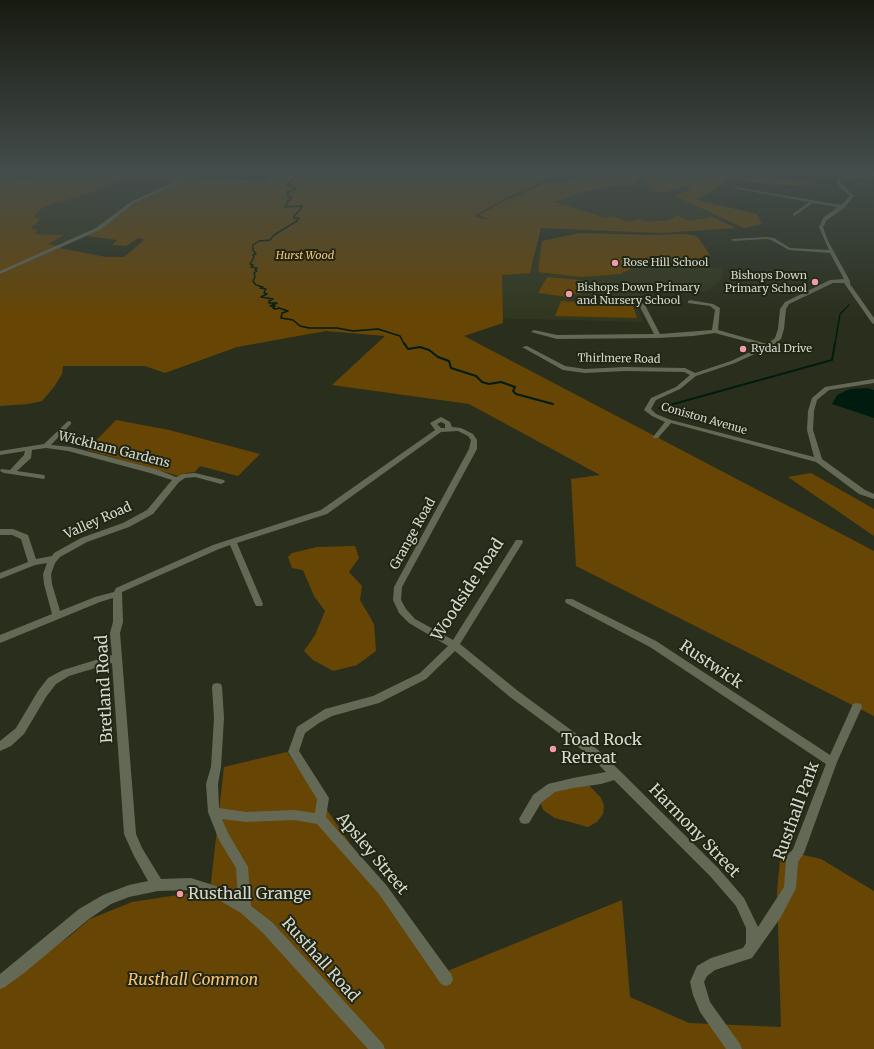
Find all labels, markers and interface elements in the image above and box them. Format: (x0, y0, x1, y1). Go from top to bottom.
park label: Hurst Wood (276, 249, 334, 263)
place label: Rose Hill School (623, 256, 708, 270)
marker: Rose Hill School (610, 258, 620, 268)
place label: Bishops Down Primary School (725, 269, 807, 295)
marker: Bishops Down Primary School (810, 277, 820, 287)
place label: Bishops Down Primary and Nursery School (577, 281, 700, 307)
marker: Bishops Down Primary and Nursery School (564, 289, 574, 299)
place label: Rydal Drive (751, 342, 812, 356)
marker: Rydal Drive (738, 344, 748, 354)
street label: Thirlmere Road (577, 352, 661, 366)
street label: Coniston Avenue (660, 400, 748, 438)
street label: Wickham Gardens (56, 429, 172, 471)
street label: Grange Road (387, 495, 439, 573)
street label: Valley Road (62, 499, 134, 543)
street label: Woodside Road (428, 535, 508, 645)
street label: Bretland Road (93, 634, 117, 744)
street label: Rustwick (676, 637, 746, 693)
place label: Toad Rock Retreat (561, 730, 642, 768)
marker: Toad Rock Retreat (548, 744, 558, 754)
street label: Rusthall Park (770, 759, 824, 863)
street label: Harmony Street (644, 780, 744, 882)
street label: Apsley Street (332, 809, 412, 899)
place label: Rusthall Grange (188, 884, 311, 904)
marker: Rusthall Grange (175, 889, 185, 899)
street label: Rusthall Road (277, 914, 363, 1006)
park label: Rusthall Common (128, 970, 258, 990)

